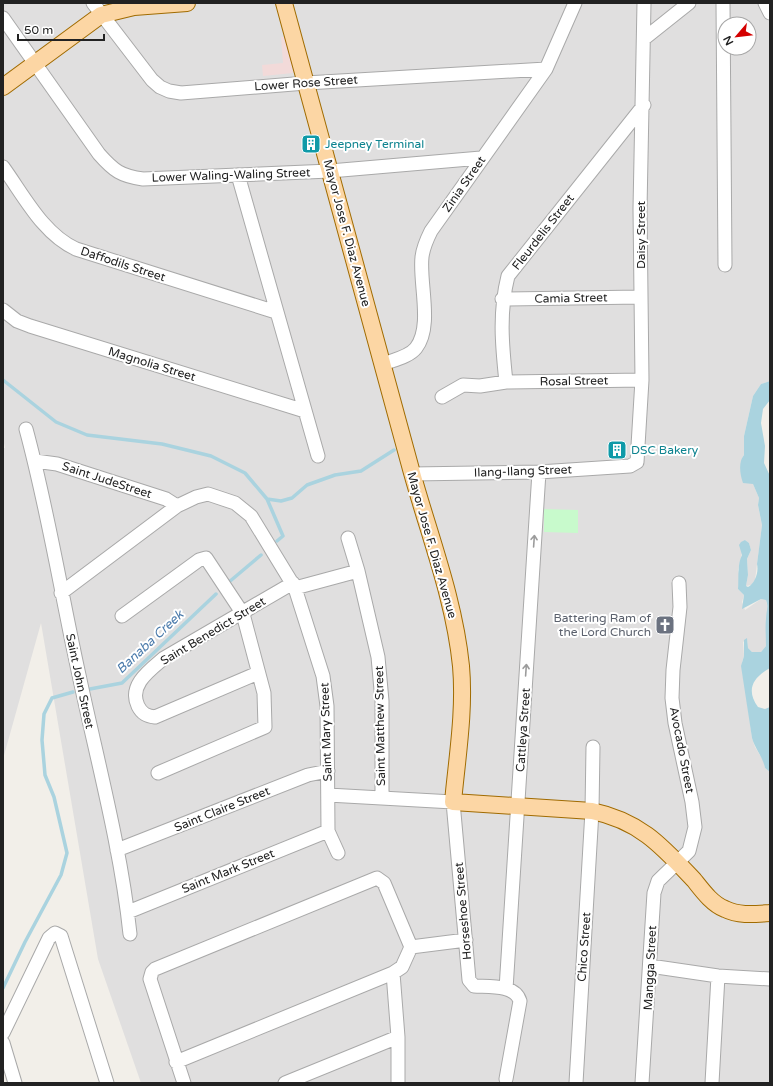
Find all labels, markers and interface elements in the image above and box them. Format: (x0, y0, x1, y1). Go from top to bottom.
scale bar (18, 16, 104, 42)
north arrow (717, 16, 757, 56)
text: 50 m (24, 23, 53, 37)
text: N (721, 34, 736, 47)
street label: Lower Rose Street (254, 72, 359, 94)
building icon: Jeepney Terminal (300, 133, 322, 155)
place label: Jeepney Terminal (325, 137, 424, 151)
street label: Zinia Street (440, 153, 489, 215)
street label: Mayor Jose F. Diaz Avenue (321, 158, 373, 308)
street label: Lower Waling-Waling Street (151, 165, 311, 185)
street label: Fleurdelis Street (509, 191, 577, 273)
street label: Daisy Street (634, 200, 648, 269)
street label: Daffodils Street (79, 244, 168, 284)
street label: Camia Street (534, 290, 608, 306)
street label: Magnolia Street (107, 344, 198, 384)
street label: Rosal Street (540, 373, 609, 389)
building icon: DSC Bakery (606, 439, 628, 461)
place label: DSC Bakery (631, 443, 699, 457)
street label: Saint JudeStreet (60, 459, 154, 501)
street label: Ilang-Ilang Street (474, 462, 573, 480)
street label: Mayor Jose F. Diaz Avenue (404, 470, 460, 620)
one-way arrow (531, 535, 538, 548)
street label: Saint Benedict Street (158, 594, 268, 668)
water label: Banaba Creek (113, 606, 188, 677)
place label: Battering Ram of the Lord Church (553, 611, 651, 639)
church icon: Battering Ram of the Lord Church (654, 614, 676, 636)
street label: Saint John Street (63, 632, 97, 730)
one-way arrow (523, 664, 530, 677)
street label: Saint Matthew Street (372, 665, 388, 786)
street label: Saint Mary Street (317, 682, 335, 782)
street label: Cattleya Street (513, 687, 533, 773)
street label: Avocado Street (667, 706, 697, 795)
street label: Saint Claire Street (172, 783, 272, 835)
street label: Saint Mark Street (180, 846, 277, 896)
street label: Horseshoe Street (452, 861, 474, 960)
street label: Chico Street (575, 911, 593, 982)
street label: Mangga Street (641, 925, 659, 1011)

